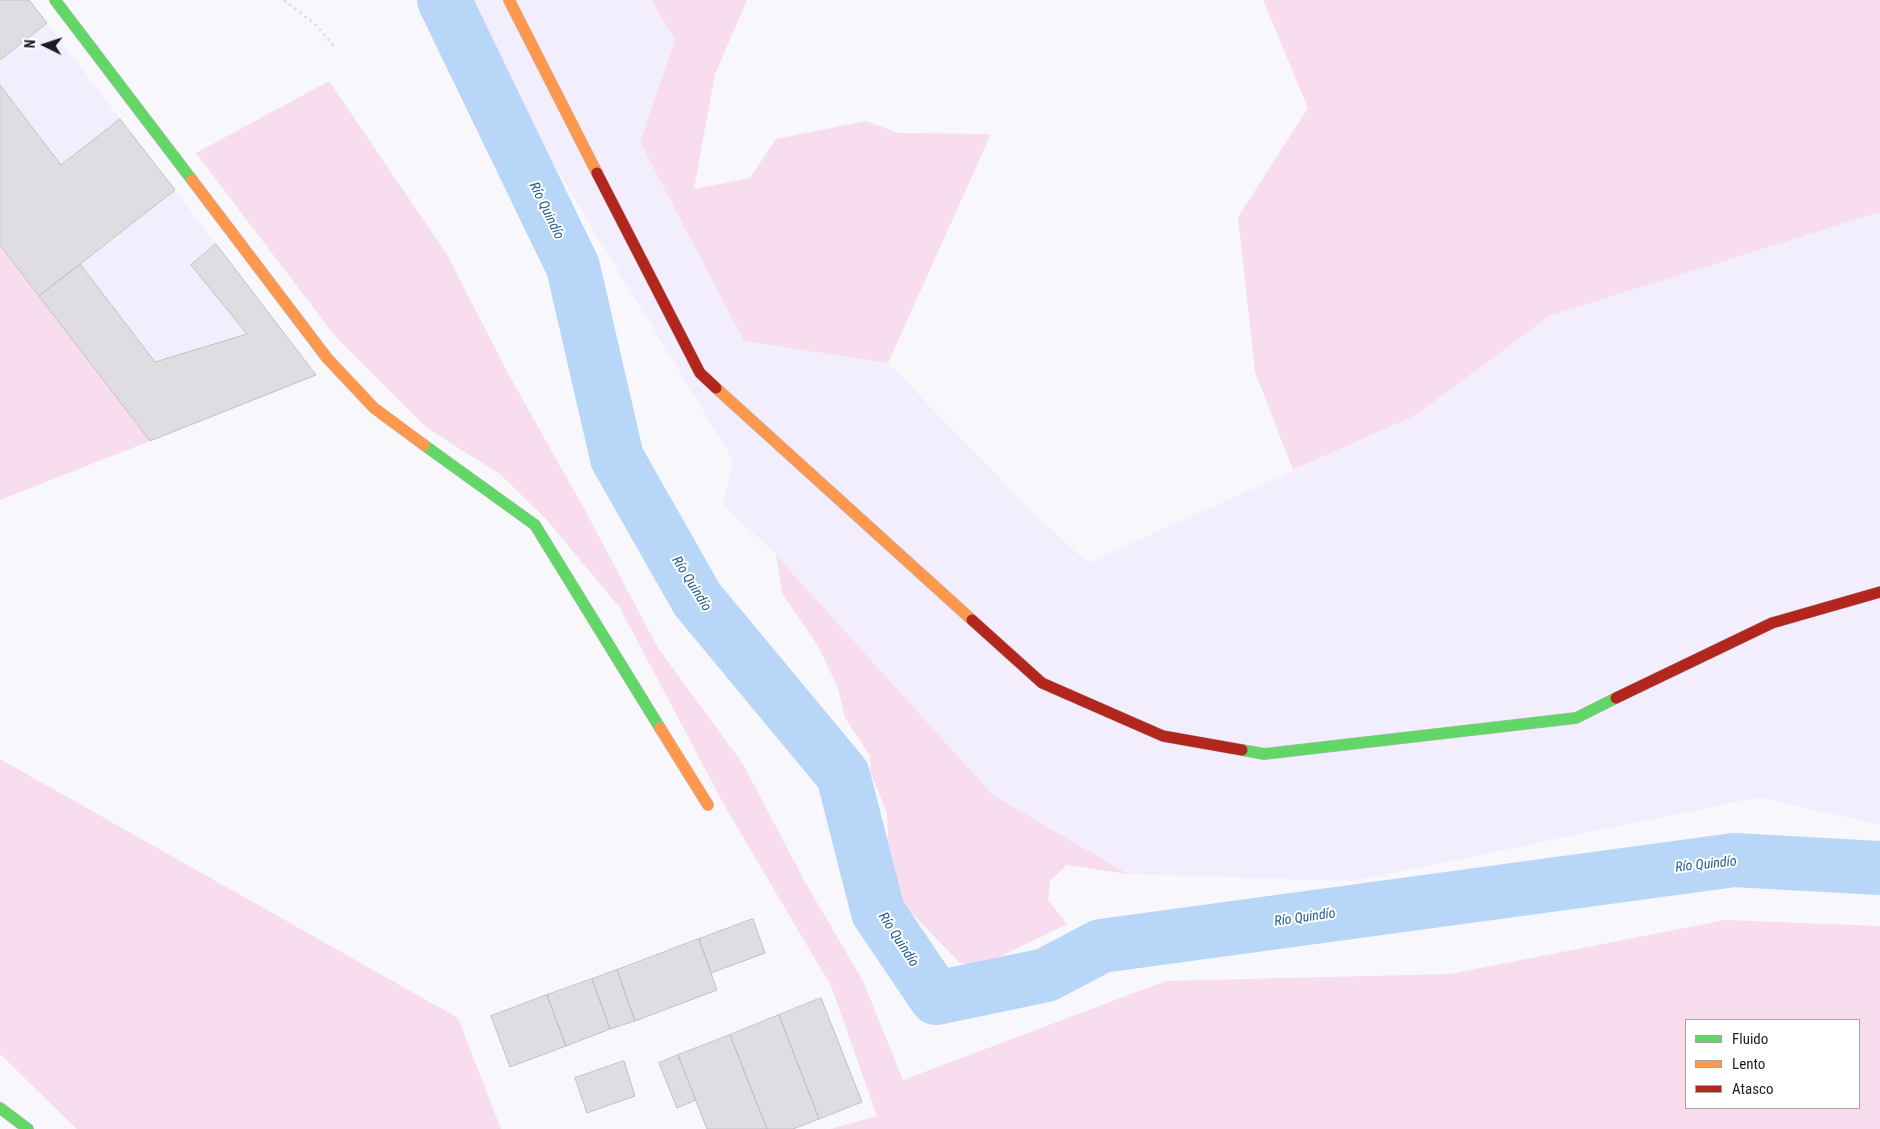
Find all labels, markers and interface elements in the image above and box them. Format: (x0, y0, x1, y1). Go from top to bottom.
north arrow (20, 20, 70, 70)
text: N (22, 39, 38, 49)
water label: Río Quindío (525, 180, 567, 242)
water label: Río Quindío (668, 553, 714, 615)
water label: Río Quindío (1675, 853, 1737, 877)
water label: Río Quindío (1273, 905, 1337, 931)
water label: Río Quindío (874, 910, 922, 970)
legend (1685, 1019, 1860, 1109)
text: Fluido (1732, 1030, 1768, 1048)
text: Lento (1732, 1055, 1765, 1073)
text: Atasco (1732, 1080, 1773, 1098)

